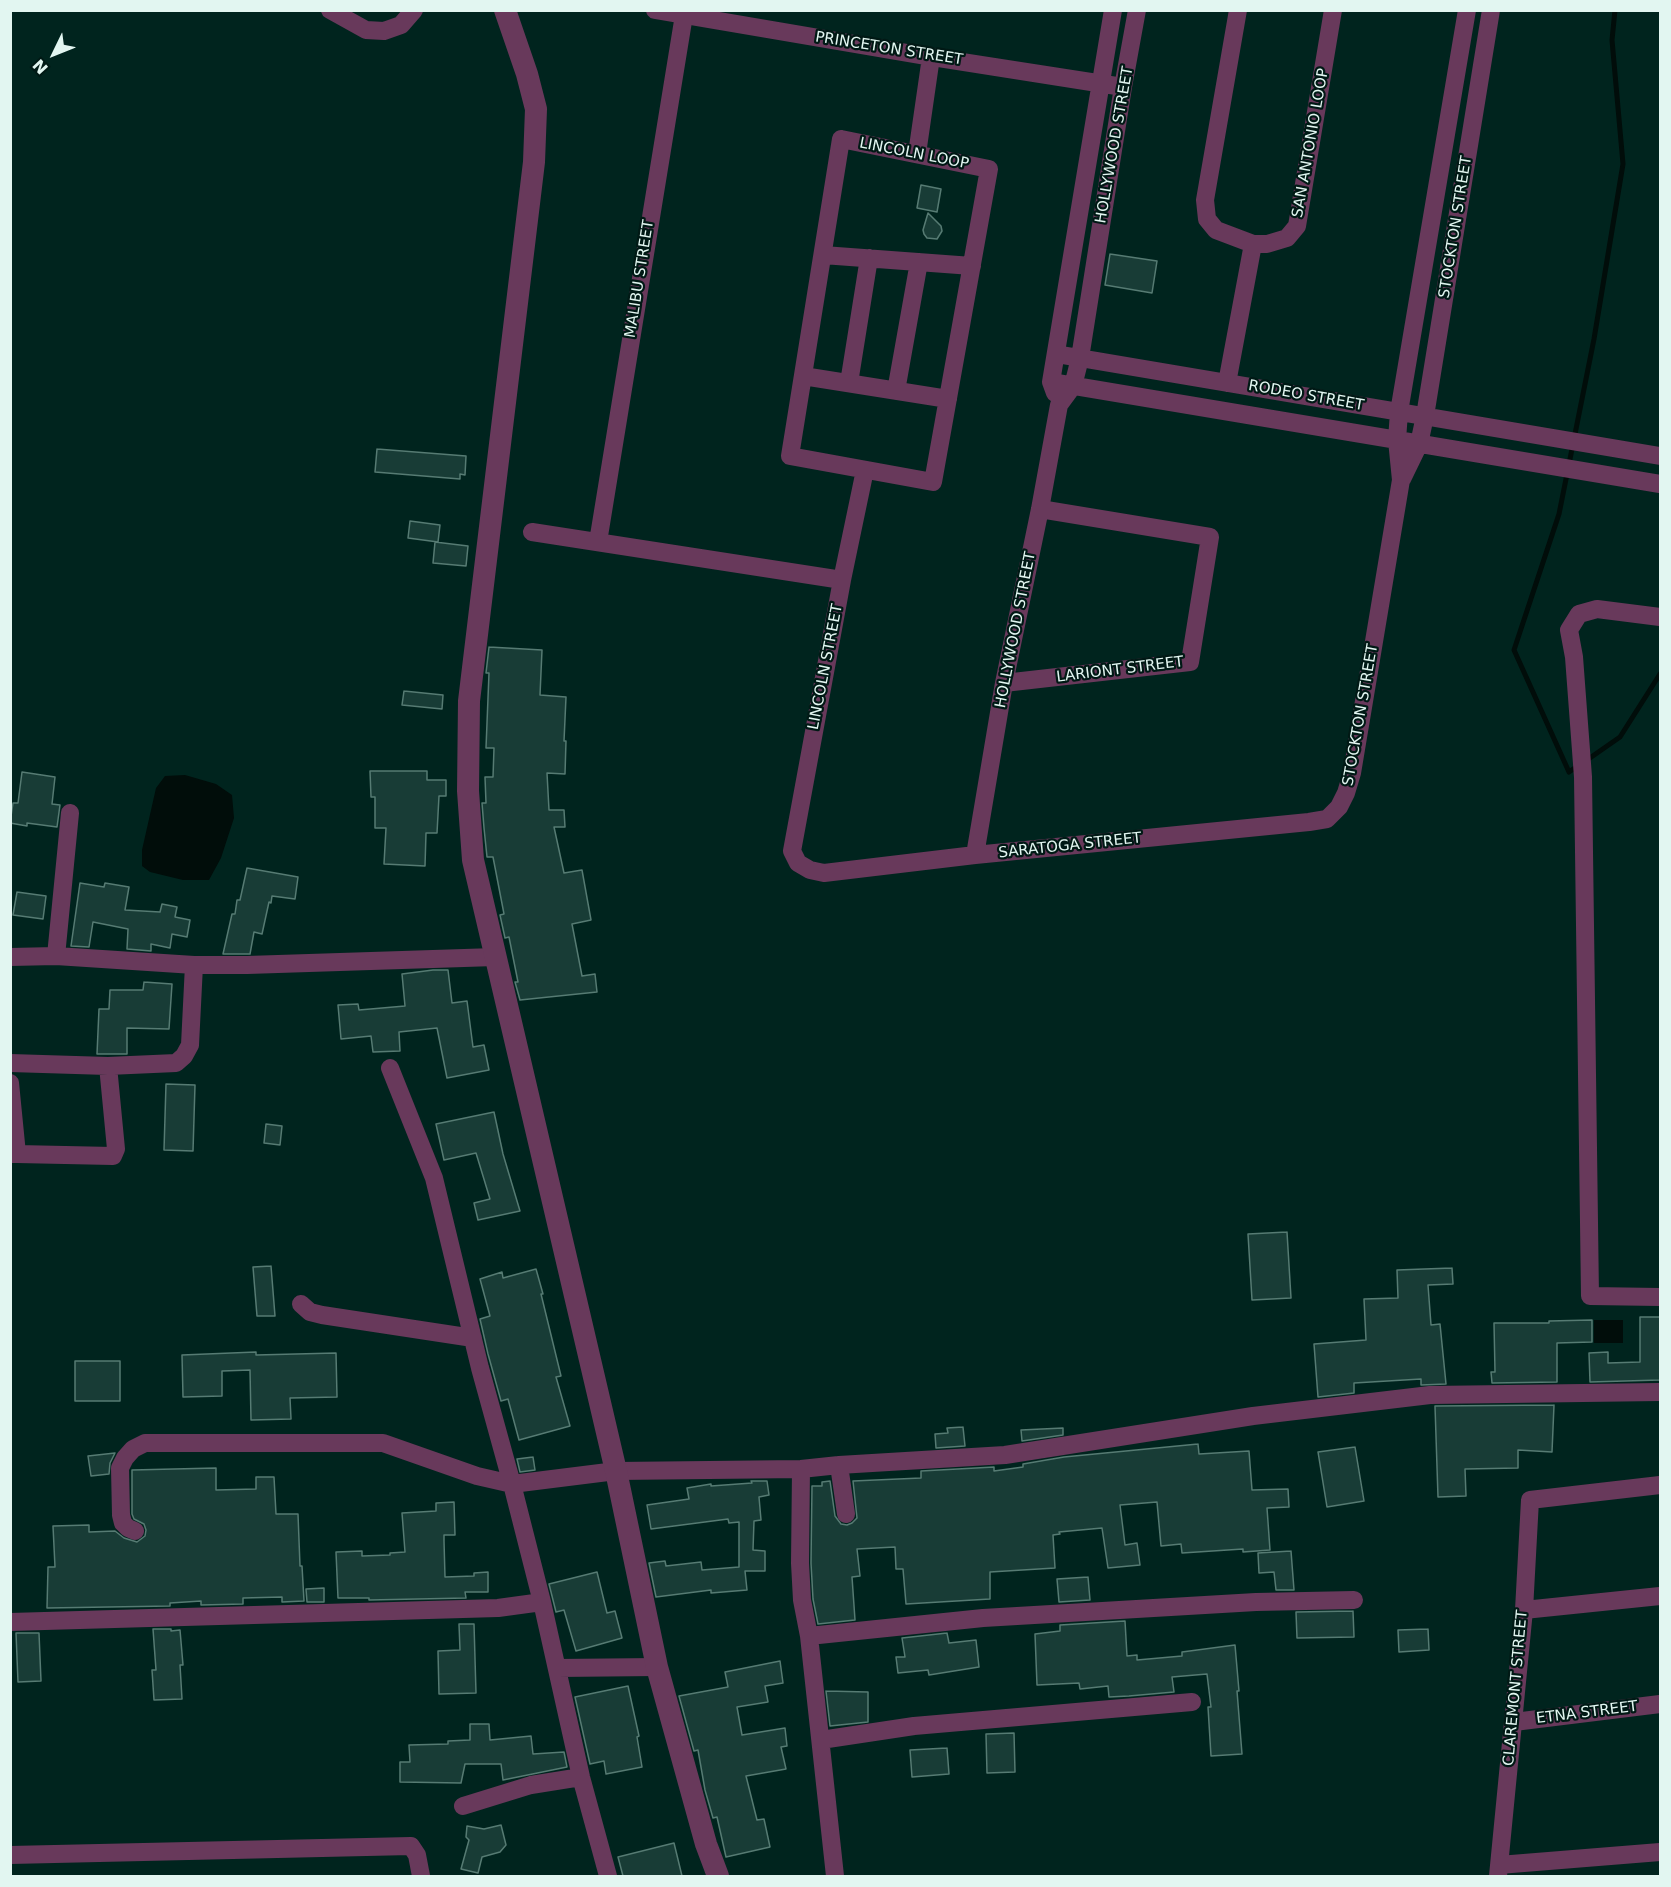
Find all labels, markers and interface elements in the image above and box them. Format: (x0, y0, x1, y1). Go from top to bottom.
north arrow (24, 24, 84, 84)
street label: PRINCETON STREET (814, 28, 964, 70)
text: N (29, 55, 52, 78)
street label: HOLLYWOOD STREET (1092, 65, 1138, 225)
street label: SAN ANTONIO LOOP (1289, 67, 1333, 219)
street label: LINCOLN LOOP (858, 135, 970, 173)
street label: STOCKTON STREET (1436, 155, 1476, 299)
street label: MALIBU STREET (622, 219, 658, 339)
street label: RODEO STREET (1247, 377, 1365, 415)
street label: HOLLYWOOD STREET (992, 550, 1040, 710)
street label: LINCOLN STREET (805, 603, 847, 731)
street label: STOCKTON STREET (1340, 643, 1382, 787)
street label: LARIONT STREET (1055, 653, 1185, 687)
street label: SARATOGA STREET (998, 830, 1142, 862)
street label: CLAREMONT STREET (1500, 1609, 1532, 1767)
street label: ETNA STREET (1535, 1698, 1639, 1728)

